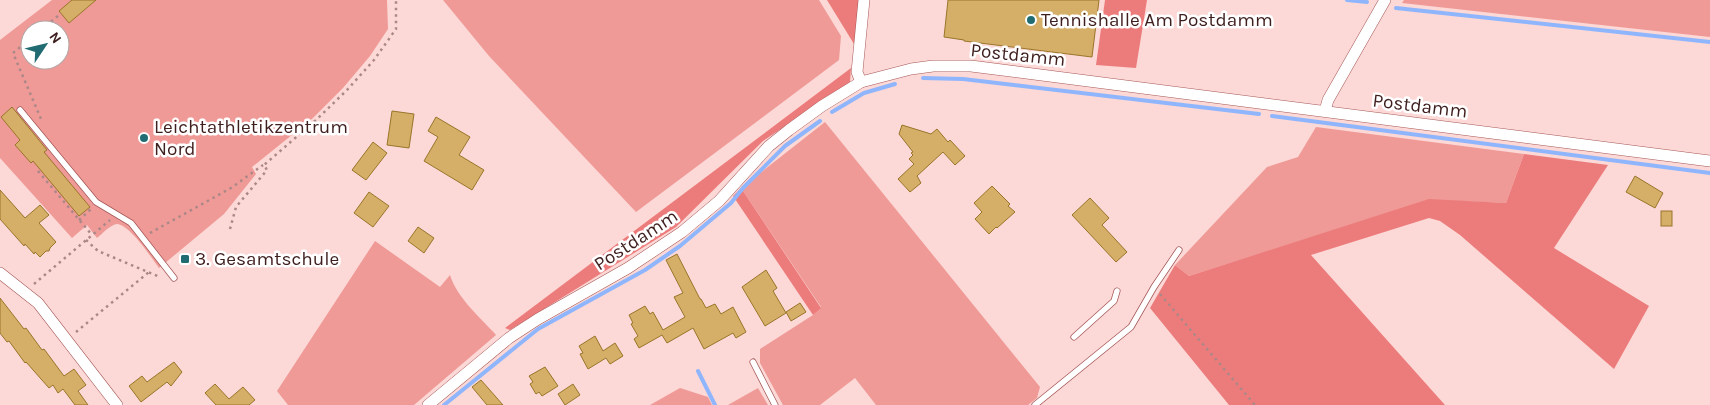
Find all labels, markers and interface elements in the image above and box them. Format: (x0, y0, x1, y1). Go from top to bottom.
place label: Tennishalle Am Postdamm (1041, 9, 1273, 31)
marker: Tennishalle Am Postdamm (1025, 14, 1037, 26)
north arrow (20, 20, 70, 70)
text: N (45, 29, 65, 47)
street label: Postdamm (969, 39, 1067, 71)
street label: Postdamm (1371, 89, 1469, 123)
place label: Leichtathletikzentrum Nord (154, 116, 348, 160)
marker: Leichtathletikzentrum Nord (138, 132, 150, 144)
street label: Postdamm (590, 205, 682, 275)
place label: 3. Gesamtschule (195, 248, 339, 270)
marker: 3. Gesamtschule (179, 253, 191, 265)

